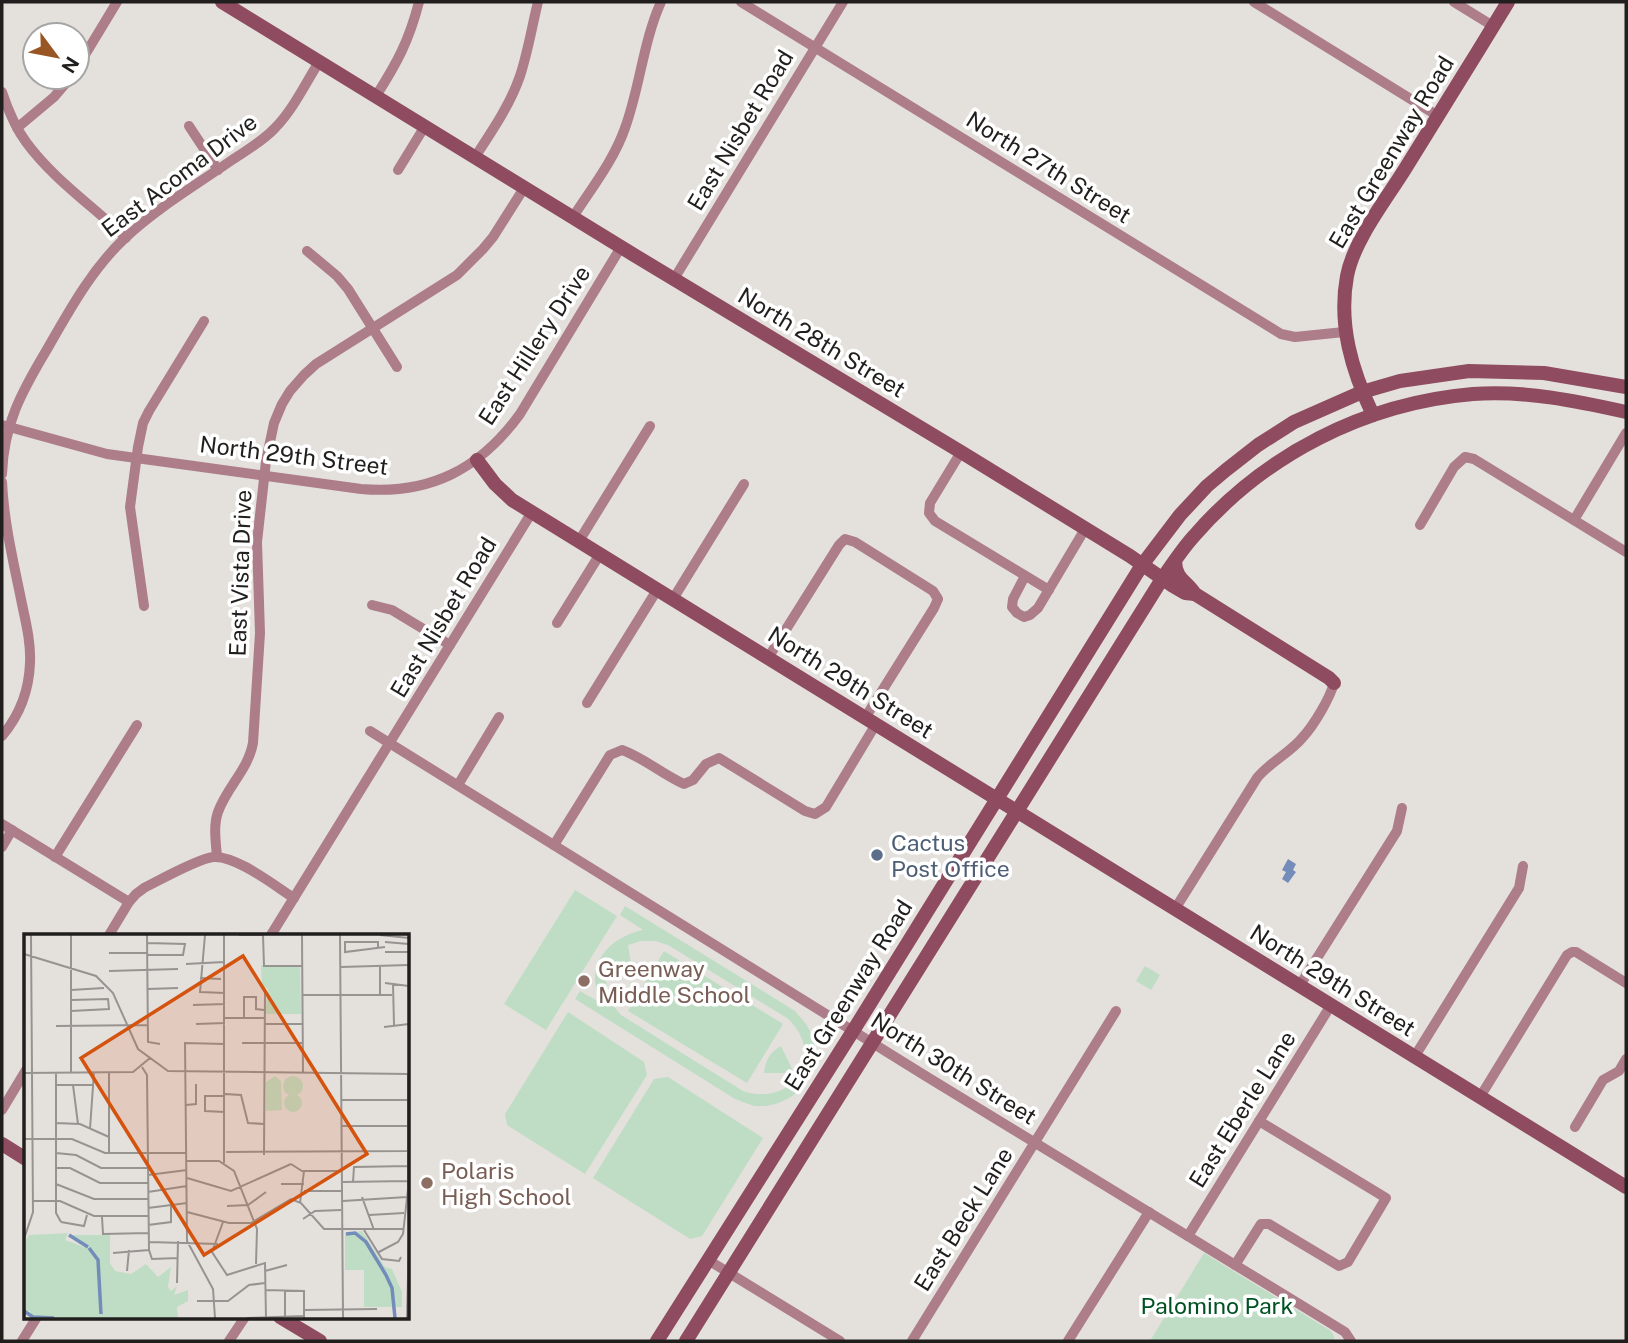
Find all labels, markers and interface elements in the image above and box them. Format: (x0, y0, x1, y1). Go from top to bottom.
north arrow (21, 21, 91, 91)
street label: East Nisbet Road (681, 45, 799, 215)
street label: East Greenway Road (1323, 51, 1459, 253)
text: N (57, 53, 84, 77)
street label: North 27th Street (962, 105, 1136, 229)
street label: East Acoma Drive (96, 108, 262, 242)
street label: East Hillery Drive (472, 260, 596, 430)
street label: North 28th Street (734, 281, 910, 403)
street label: North 29th Street (198, 430, 390, 480)
street label: East Vista Drive (224, 489, 256, 657)
street label: East Nisbet Road (384, 532, 502, 702)
street label: North 29th Street (763, 620, 939, 744)
place label: Cactus Post Office (891, 829, 1010, 882)
marker: Cactus Post Office (869, 847, 885, 863)
street label: East Greenway Road (778, 895, 918, 1095)
street label: North 29th Street (1245, 918, 1421, 1042)
inset map (24, 934, 410, 1318)
place label: Greenway Middle School (598, 955, 751, 1008)
marker: Greenway Middle School (576, 973, 592, 989)
street label: North 30th Street (866, 1006, 1042, 1130)
street label: East Eberle Lane (1183, 1026, 1301, 1192)
street label: East Beck Lane (908, 1142, 1018, 1296)
place label: Polaris High School (441, 1157, 571, 1210)
marker: Polaris High School (419, 1175, 435, 1191)
park label: Palomino Park (1140, 1292, 1294, 1319)

